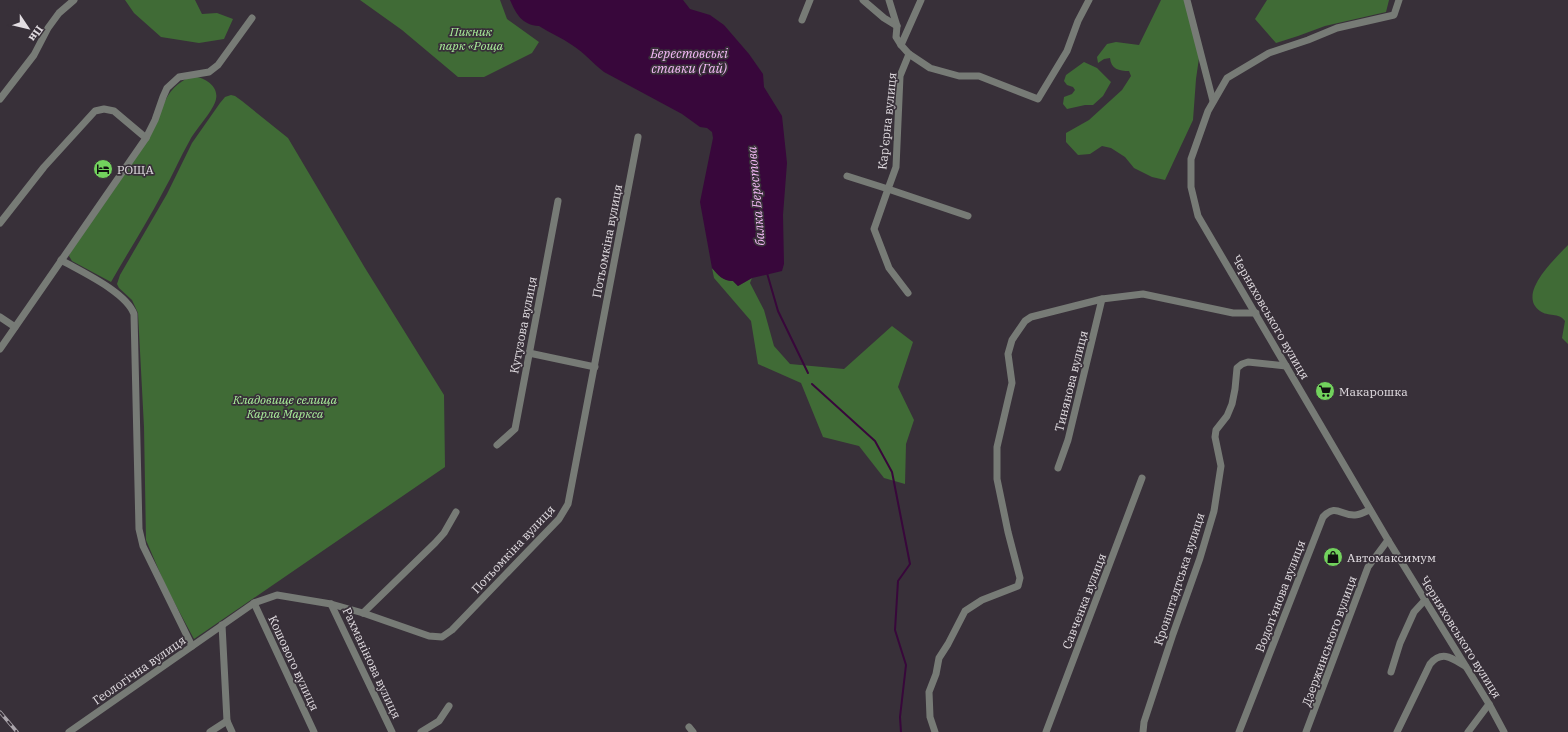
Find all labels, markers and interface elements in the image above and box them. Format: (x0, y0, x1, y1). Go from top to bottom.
north arrow (8, 8, 48, 48)
text: Пн (25, 23, 47, 45)
park label: Пикник парк «Роща (439, 24, 504, 53)
water label: Берестовські ставки (Гай) (649, 45, 728, 77)
street label: Кар'єрна вулиця (874, 71, 900, 170)
water label: балка Берестова (743, 146, 769, 246)
hotel icon: РОЩА (92, 158, 114, 180)
place label: РОЩА (117, 162, 154, 177)
street label: Потьомкіна вулиця (589, 183, 625, 299)
street label: Черняховського вулиця (1229, 252, 1313, 382)
street label: Кутузова вулиця (506, 275, 540, 375)
street label: Тинянова вулиця (1051, 329, 1091, 433)
supermarket icon: Макарошка (1314, 380, 1336, 402)
place label: Макарошка (1339, 384, 1408, 399)
park label: Кладовище селища Карла Маркса (232, 392, 337, 421)
street label: Потьомкіна вулиця (468, 502, 558, 596)
street label: Кронштадтська вулиця (1150, 511, 1208, 647)
street label: Водоп’янова вулиця (1252, 538, 1308, 654)
shop icon: Автомаксимум (1322, 546, 1344, 568)
place label: Автомаксимум (1347, 550, 1436, 565)
street label: Савченка вулиця (1059, 551, 1109, 651)
street label: Черняховського вулиця (1417, 573, 1505, 701)
street label: Дзержинського вулиця (1298, 574, 1360, 708)
street label: Рахманінова вулиця (340, 605, 404, 721)
street label: Кошового вулиця (265, 613, 323, 713)
street label: Геологічна вулиця (90, 632, 188, 708)

